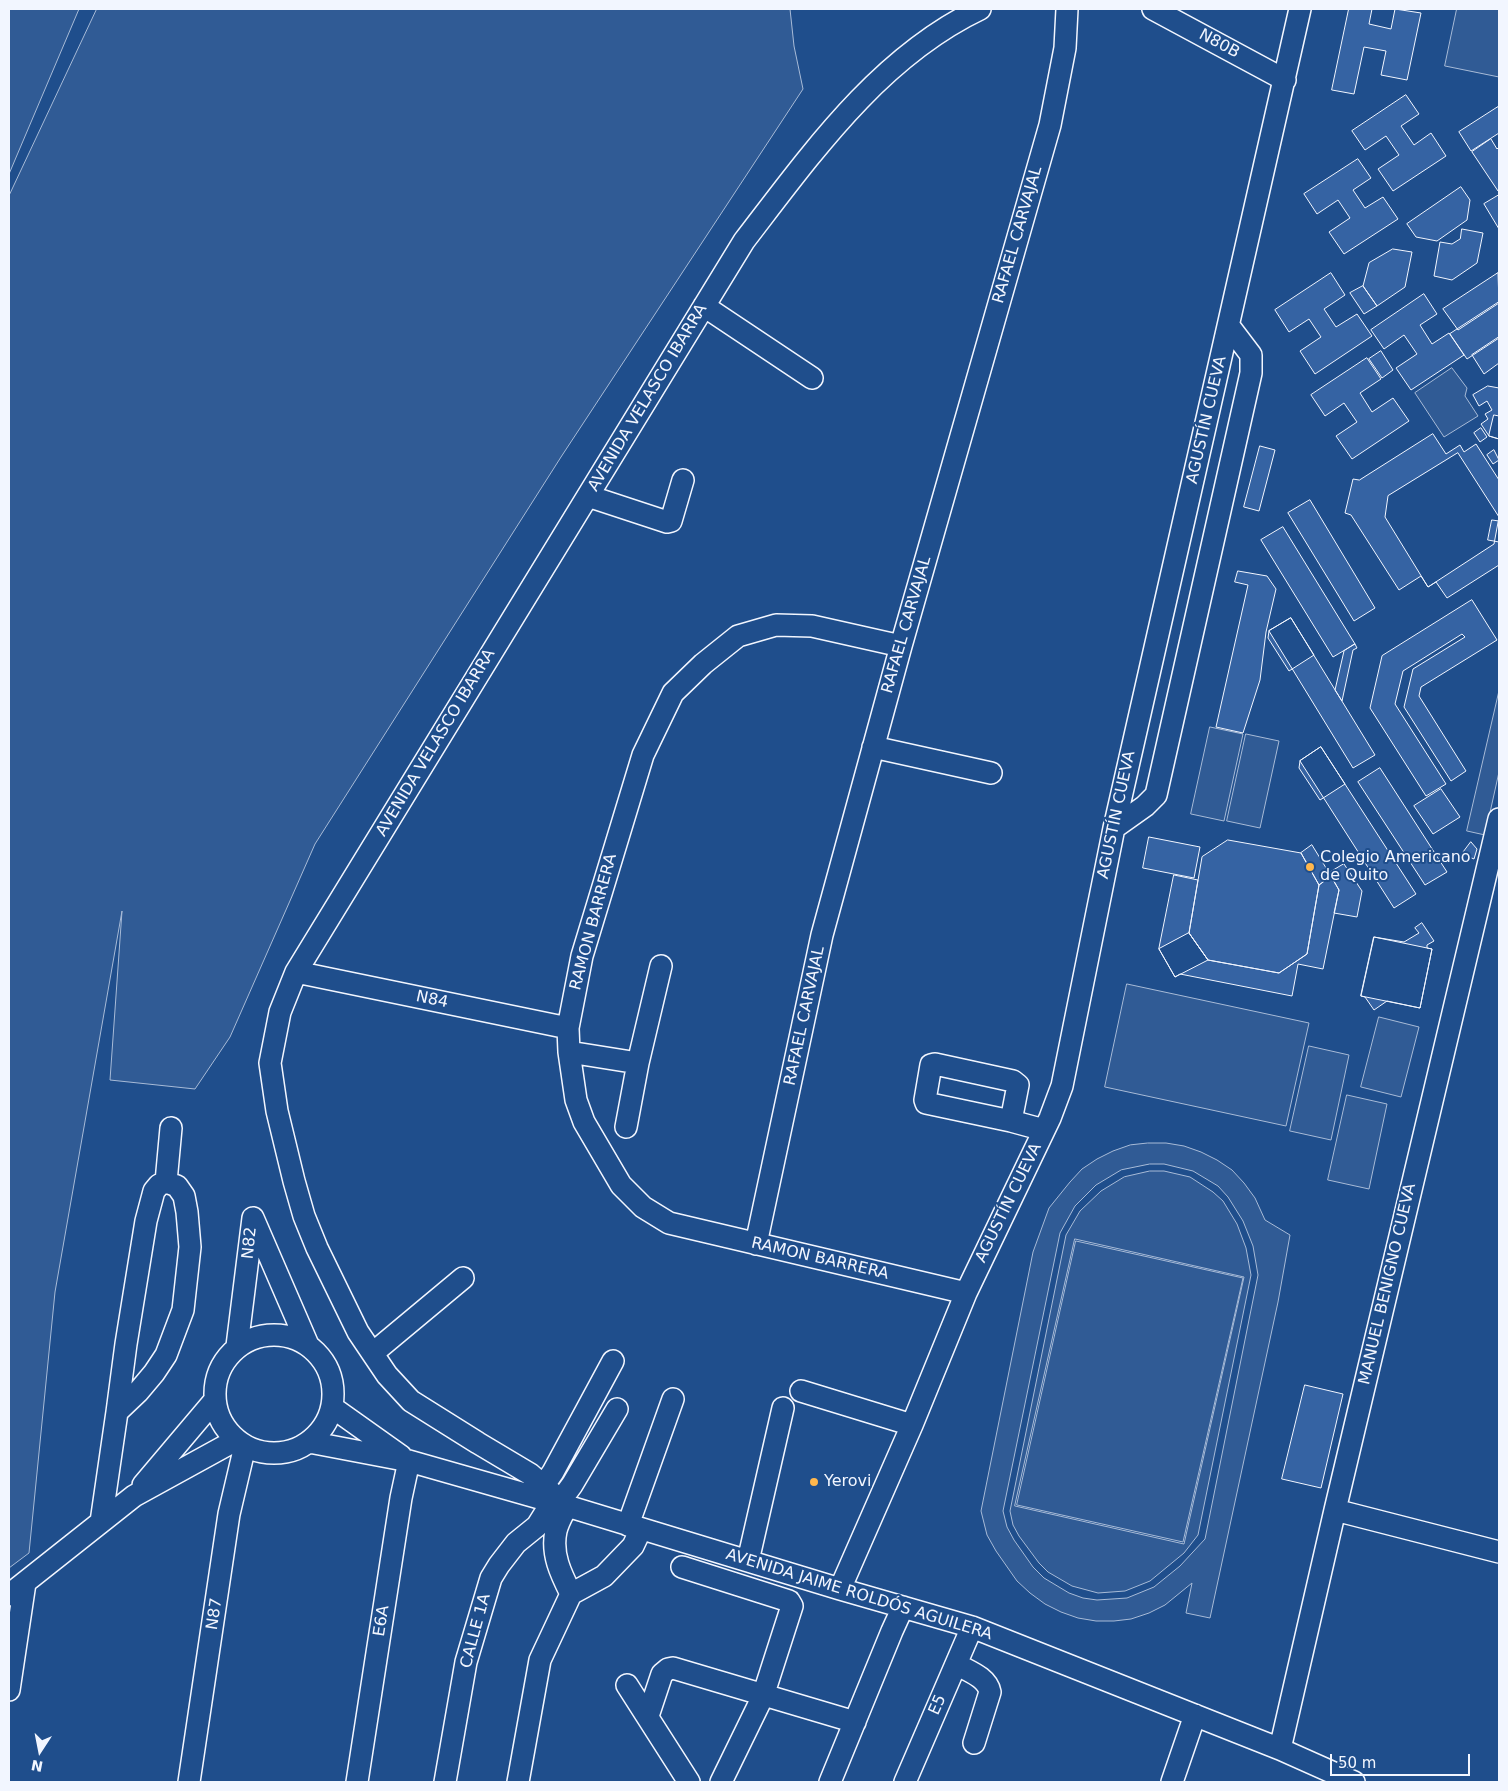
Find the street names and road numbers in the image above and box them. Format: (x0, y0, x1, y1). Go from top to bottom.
street label: N80B (1195, 25, 1243, 63)
street label: RAFAEL CARVAJAL (989, 164, 1047, 306)
street label: AVENIDA VELASCO IBARRA (584, 301, 712, 495)
street label: AGUSTÍN CUEVA (1183, 354, 1231, 486)
street label: RAFAEL CARVAJAL (878, 554, 936, 696)
street label: AVENIDA VELASCO IBARRA (372, 646, 500, 840)
street label: AGUSTÍN CUEVA (1094, 749, 1140, 881)
street label: RAMON BARRERA (567, 852, 621, 992)
street label: RAFAEL CARVAJAL (781, 945, 829, 1087)
street label: N84 (414, 987, 450, 1013)
street label: AGUSTÍN CUEVA (972, 1140, 1046, 1266)
street label: MANUEL BENIGNO CUEVA (1355, 1181, 1421, 1387)
street label: N82 (239, 1226, 261, 1260)
street label: RAMON BARRERA (749, 1234, 891, 1284)
street label: AVENIDA JAIME ROLDÓS AGUILERA (723, 1545, 995, 1645)
street label: CALLE 1A (457, 1592, 495, 1670)
street label: N87 (203, 1597, 227, 1631)
street label: E6A (370, 1604, 394, 1638)
street label: E5 (925, 1692, 951, 1718)

